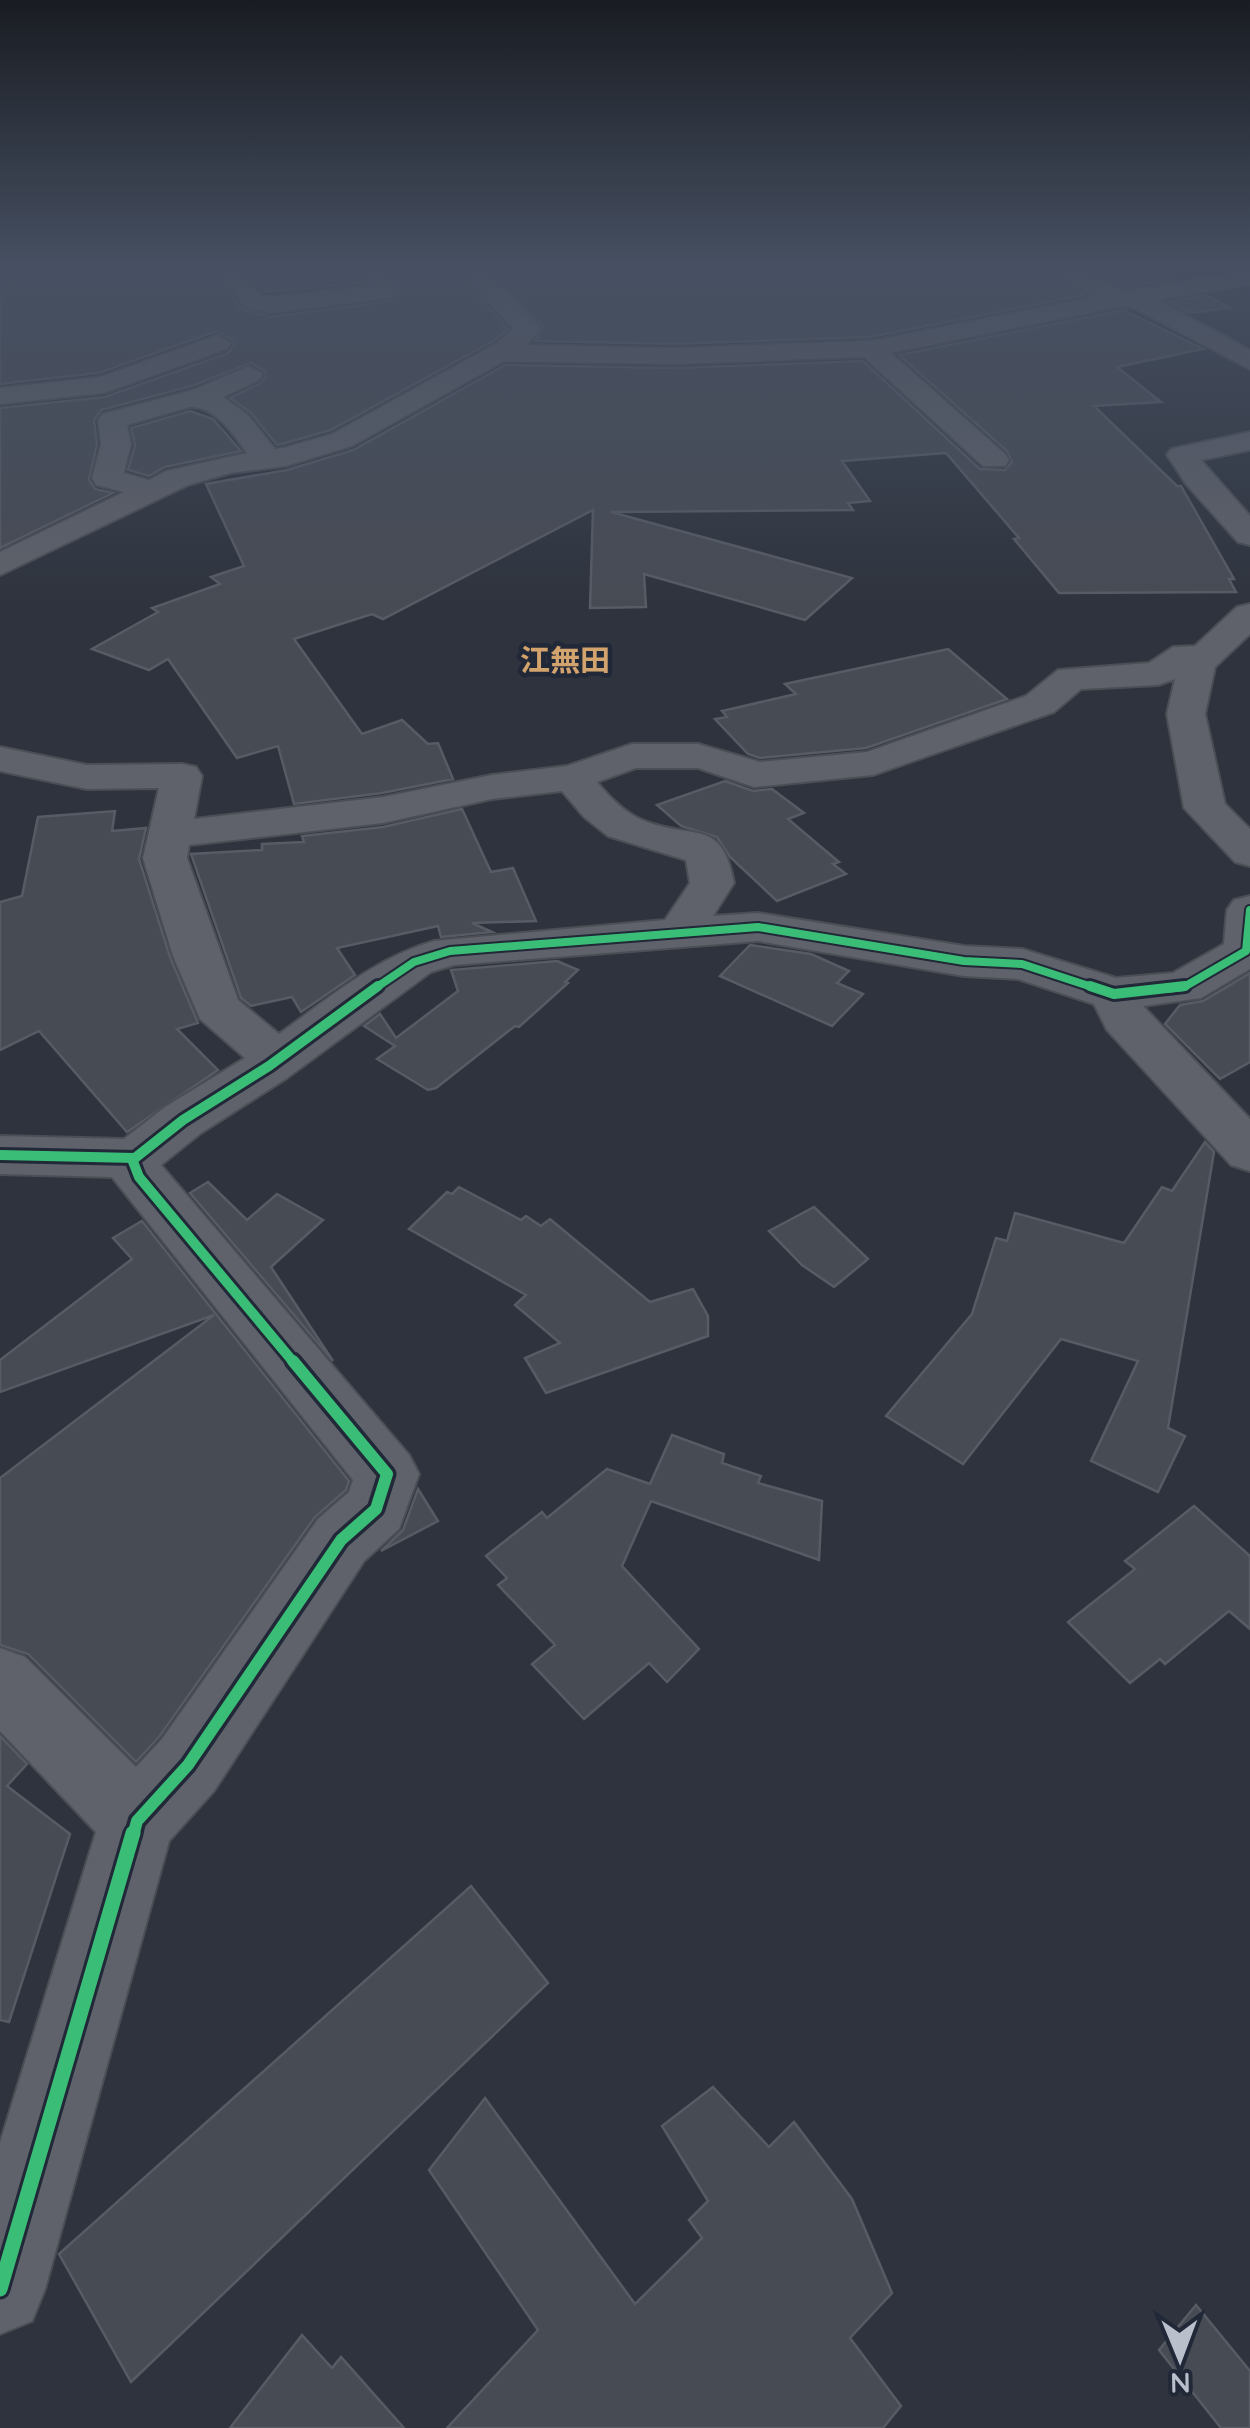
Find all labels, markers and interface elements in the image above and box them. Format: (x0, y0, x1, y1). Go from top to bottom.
district label: 江無田 (520, 641, 610, 679)
north arrow (1130, 2308, 1230, 2408)
text: N (1170, 2366, 1191, 2401)

